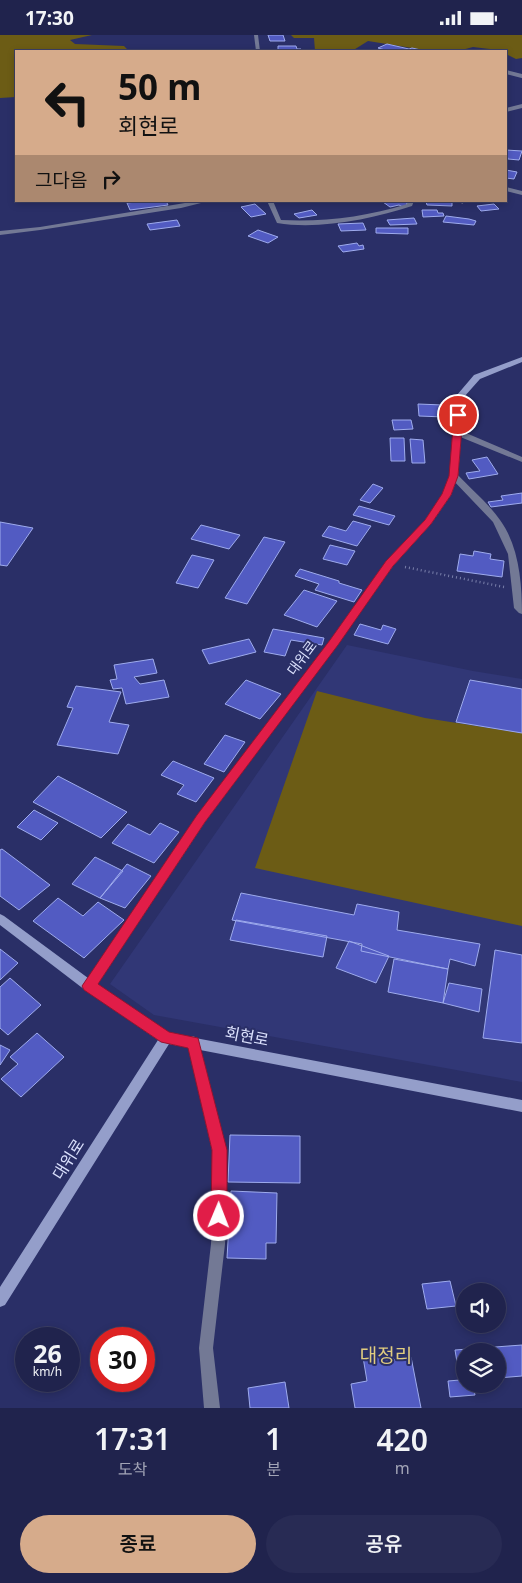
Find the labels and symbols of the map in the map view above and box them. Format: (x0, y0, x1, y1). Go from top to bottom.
pin (437, 394, 479, 436)
street label: 대위로 (282, 636, 321, 679)
street label: 회현로 (223, 1021, 271, 1051)
street label: 대위로 (47, 1134, 89, 1184)
position arrow (192, 1189, 244, 1241)
speed limit sign: 30 (90, 1327, 155, 1392)
district label: 대정리 (360, 1342, 412, 1368)

